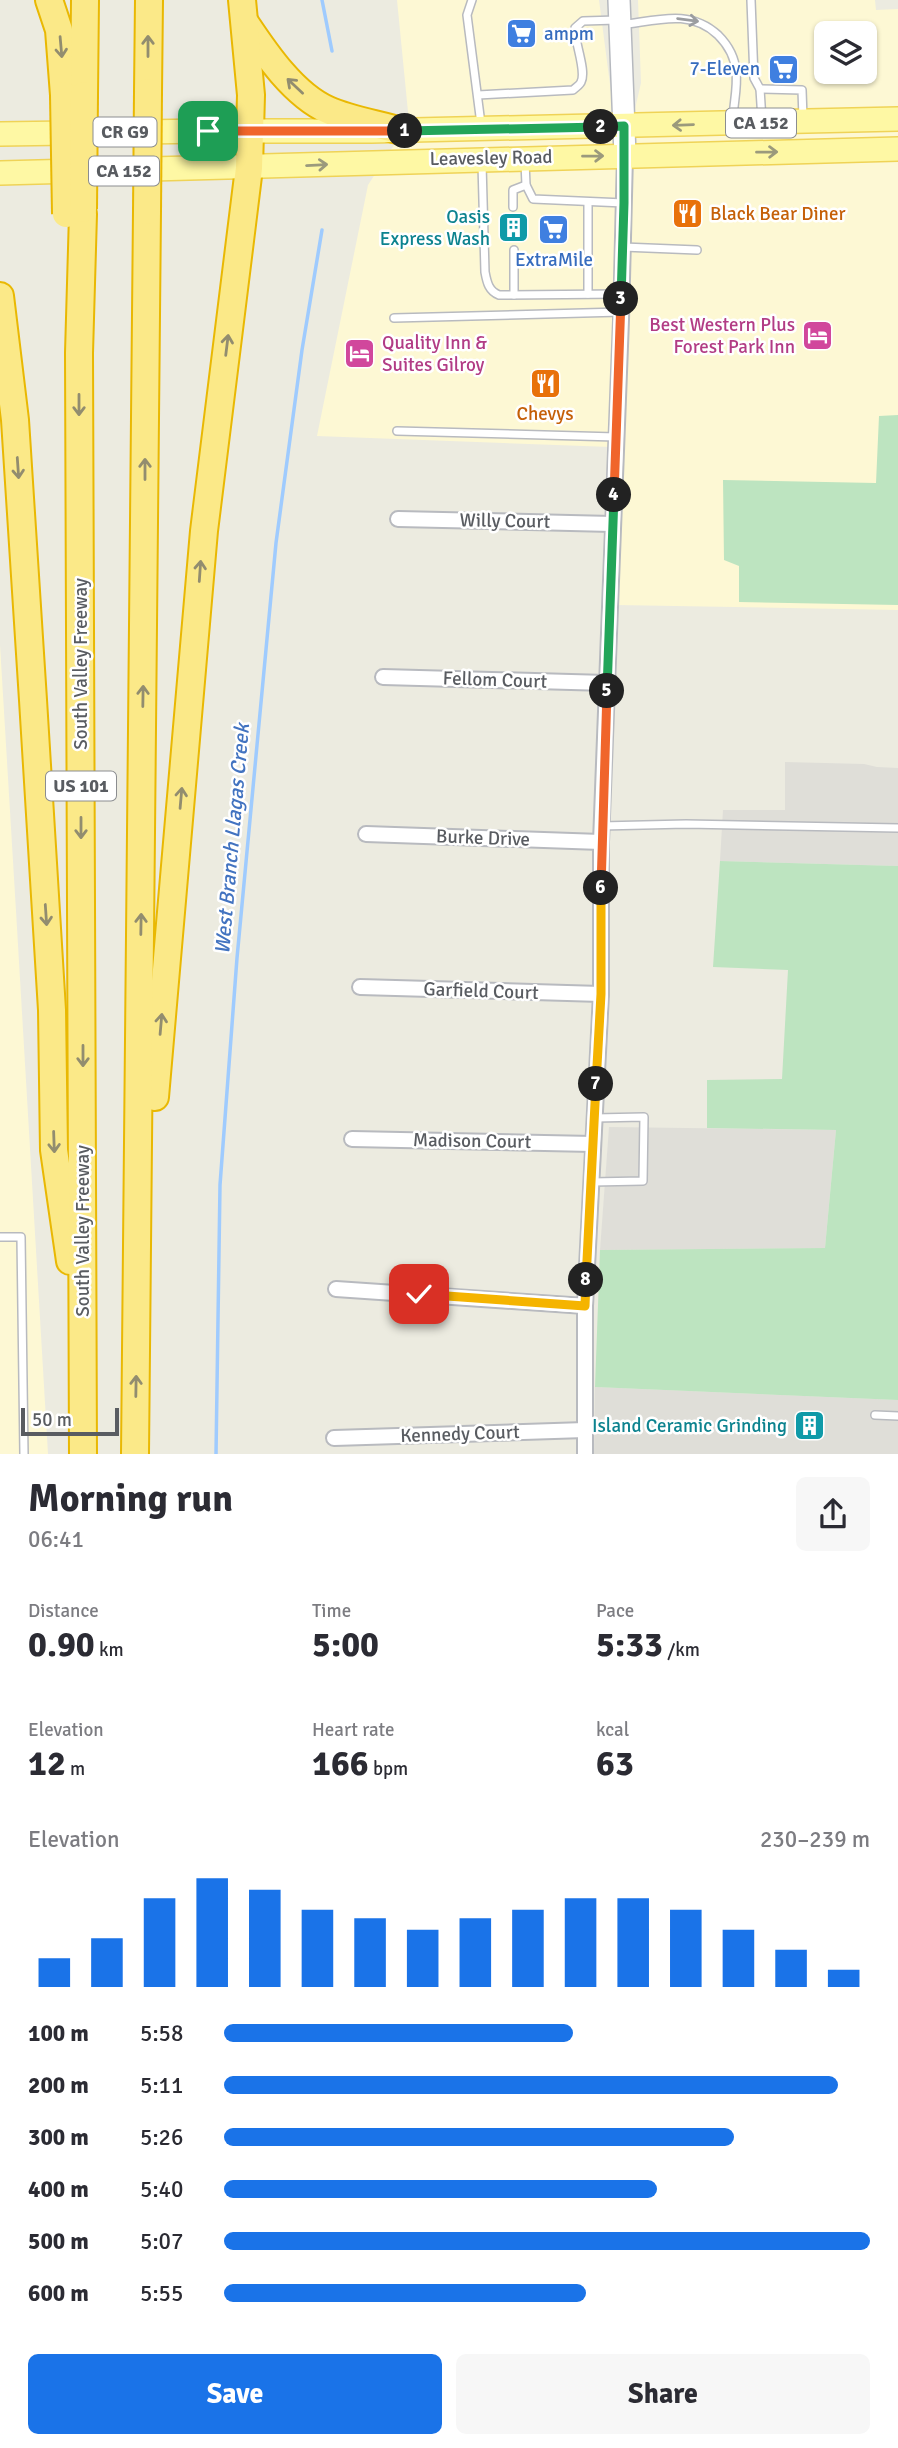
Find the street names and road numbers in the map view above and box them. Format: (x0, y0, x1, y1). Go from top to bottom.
road number: CA 152 (726, 109, 796, 138)
road number: CR G9 (94, 118, 156, 146)
street label: Leavesley Road (429, 145, 553, 171)
road number: CA 152 (89, 156, 159, 186)
street label: Willy Court (459, 508, 551, 534)
street label: South Valley Freeway (69, 578, 93, 750)
street label: Fellom Court (442, 666, 548, 694)
road number: US 101 (46, 772, 116, 800)
street label: Burke Drive (435, 824, 531, 852)
street label: Garfield Court (423, 977, 539, 1005)
street label: Madison Court (413, 1128, 532, 1154)
street label: South Valley Freeway (71, 1145, 95, 1317)
street label: Kennedy Court (400, 1420, 520, 1448)

